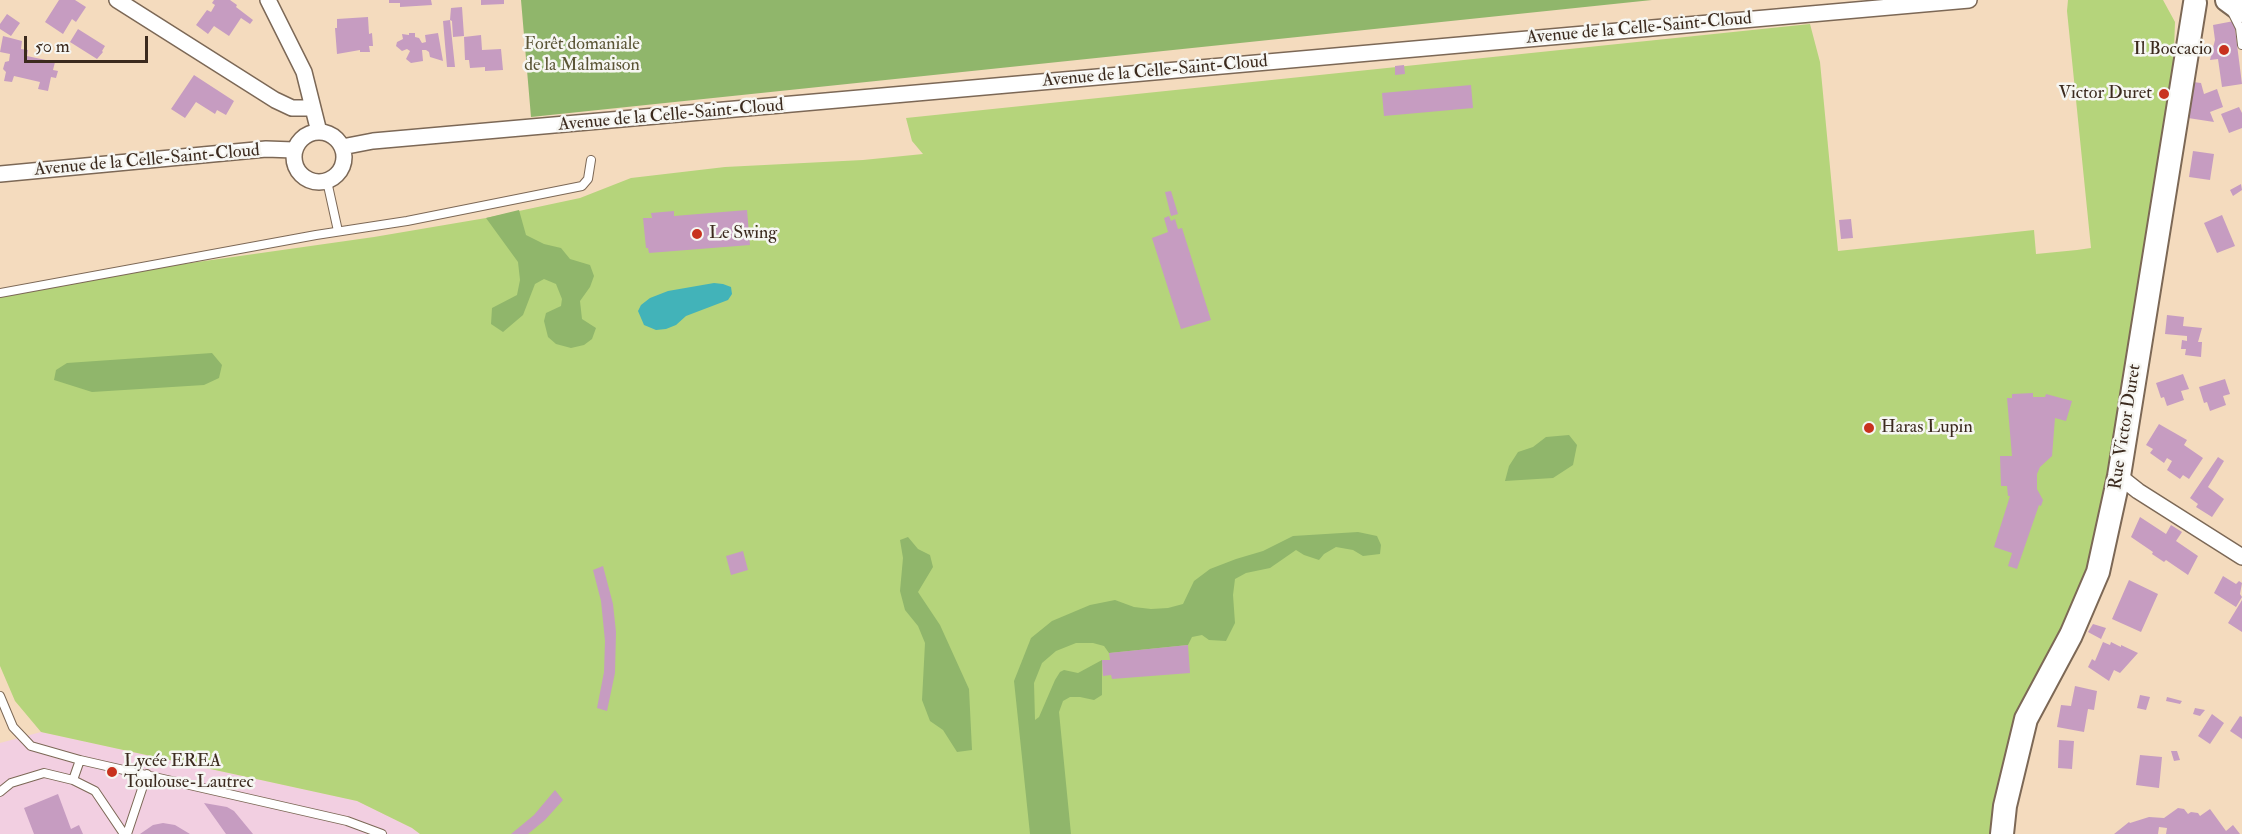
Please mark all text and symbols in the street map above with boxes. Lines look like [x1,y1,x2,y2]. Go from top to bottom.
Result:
street label: Avenue de la Celle-Saint-Cloud [1525,8,1753,50]
scale bar [27,24,152,62]
park label: Forêt domaniale de la Malmaison [524,34,640,76]
text: 50 m [35,35,70,58]
place label: Il Boccacio [2133,39,2212,61]
marker: Il Boccacio [2217,43,2231,57]
street label: Avenue de la Celle-Saint-Cloud [1041,51,1269,93]
place label: Victor Duret [2058,83,2152,105]
marker: Victor Duret [2157,87,2171,101]
street label: Avenue de la Celle-Saint-Cloud [557,95,785,137]
street label: Avenue de la Celle-Saint-Cloud [33,140,261,182]
place label: Le Swing [709,223,777,245]
marker: Le Swing [690,227,704,241]
street label: Rue Victor Duret [2105,363,2147,491]
place label: Haras Lupin [1881,417,1973,439]
marker: Haras Lupin [1862,421,1876,435]
place label: Lycée EREA Toulouse-Lautrec [124,751,254,794]
marker: Lycée EREA Toulouse-Lautrec [105,765,119,779]

